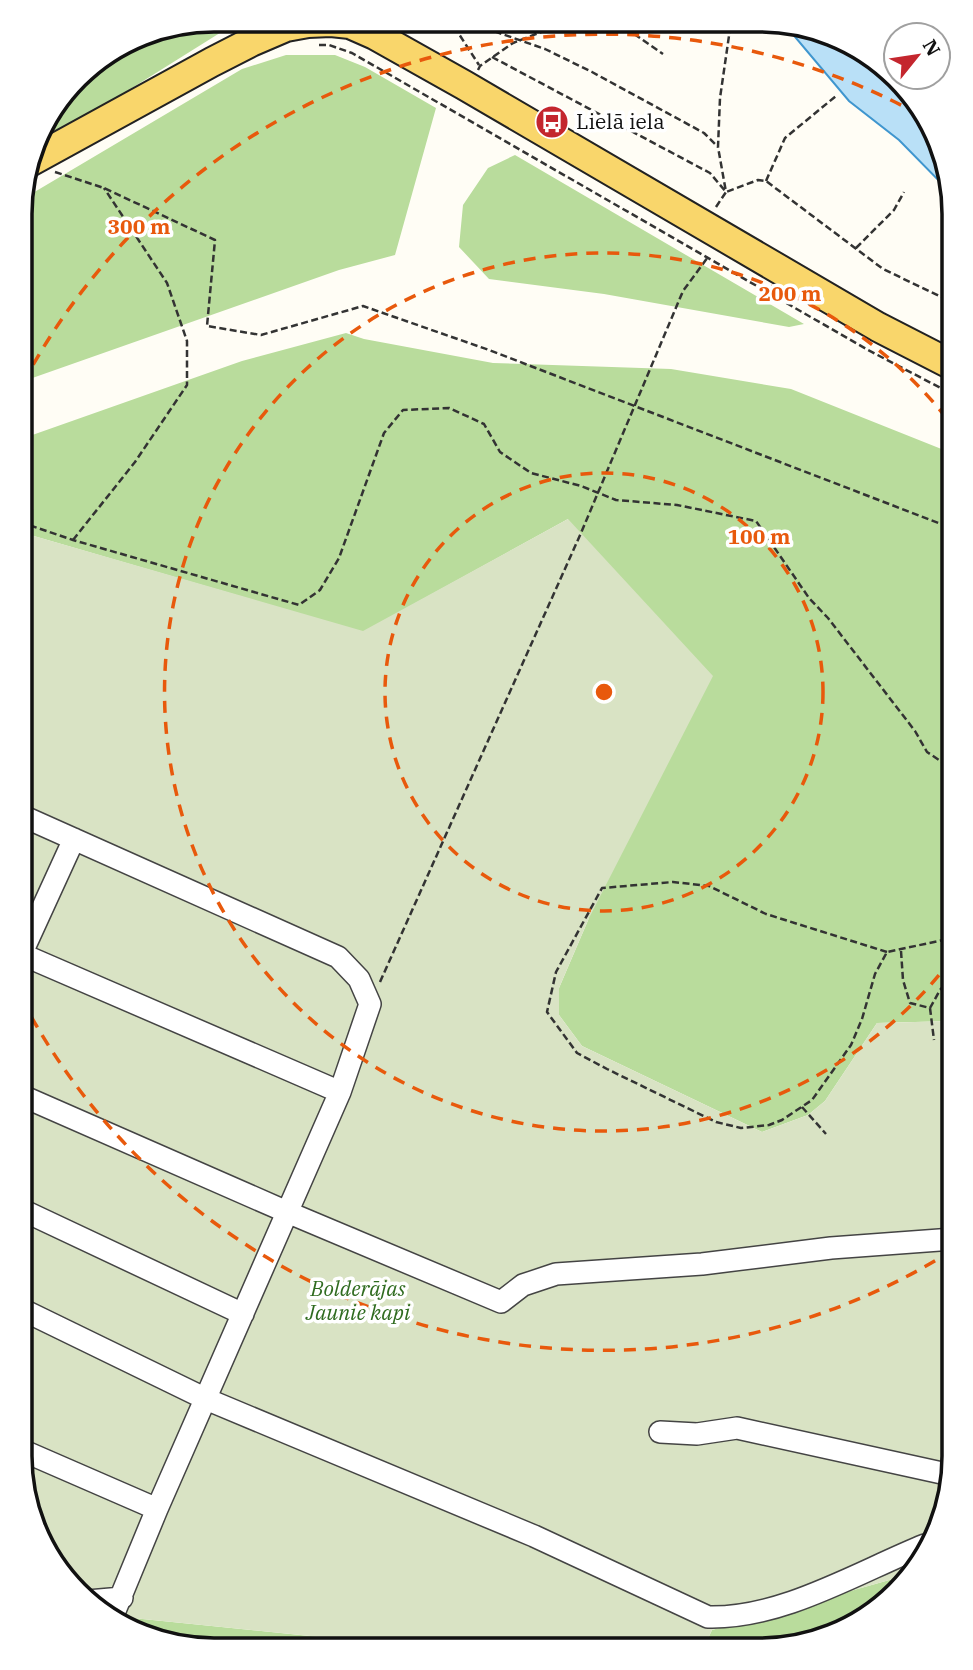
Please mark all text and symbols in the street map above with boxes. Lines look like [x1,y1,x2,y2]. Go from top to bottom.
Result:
north arrow [882,21,952,91]
text: N [918,35,946,60]
bus stop icon: Lielā iela [533,103,571,141]
place label: Lielā iela [576,107,665,135]
text: 300 m [107,212,171,240]
text: 200 m [758,279,822,307]
text: 100 m [727,522,791,550]
centre of rings [592,680,616,704]
park label: Bolderājas Jaunie kapi [305,1274,411,1326]

